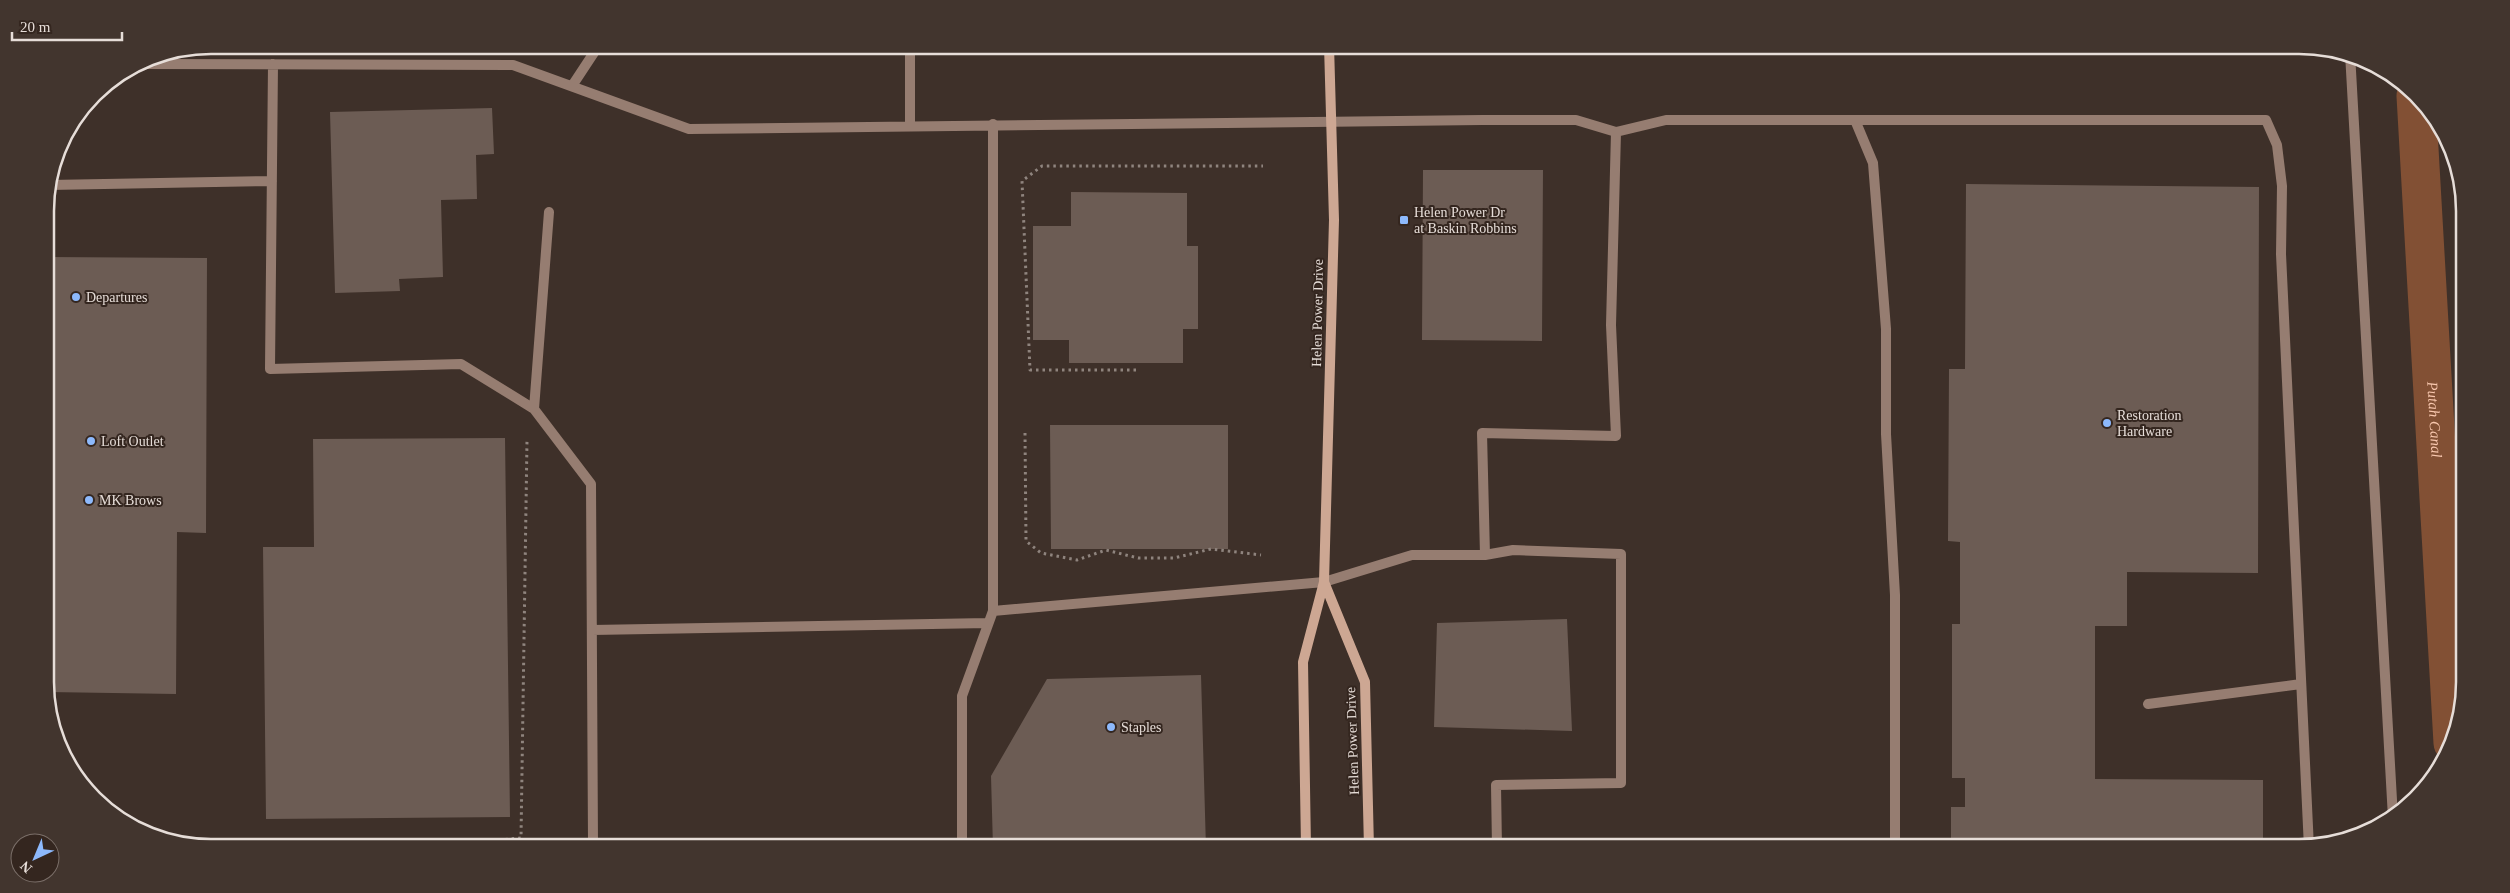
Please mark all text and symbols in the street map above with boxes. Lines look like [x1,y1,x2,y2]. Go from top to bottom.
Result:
scale bar [12,10,122,42]
text: 20 m [20,19,51,35]
place label: Helen Power Dr at Baskin Robbins [1414,205,1517,236]
marker: Helen Power Dr at Baskin Robbins [1398,214,1410,226]
street label: Helen Power Drive [1309,259,1326,367]
place label: Departures [86,290,147,305]
marker: Departures [70,291,82,303]
water label: Putah Canal [2424,380,2445,458]
place label: Restoration Hardware [2117,408,2182,439]
marker: Restoration Hardware [2101,417,2113,429]
place label: Loft Outlet [101,434,164,449]
marker: Loft Outlet [85,435,97,447]
place label: MK Brows [99,493,162,508]
marker: MK Brows [83,494,95,506]
street label: Helen Power Drive [1343,687,1362,795]
place label: Staples [1121,720,1161,735]
marker: Staples [1105,721,1117,733]
north arrow [10,833,60,883]
text: N [17,858,35,876]

